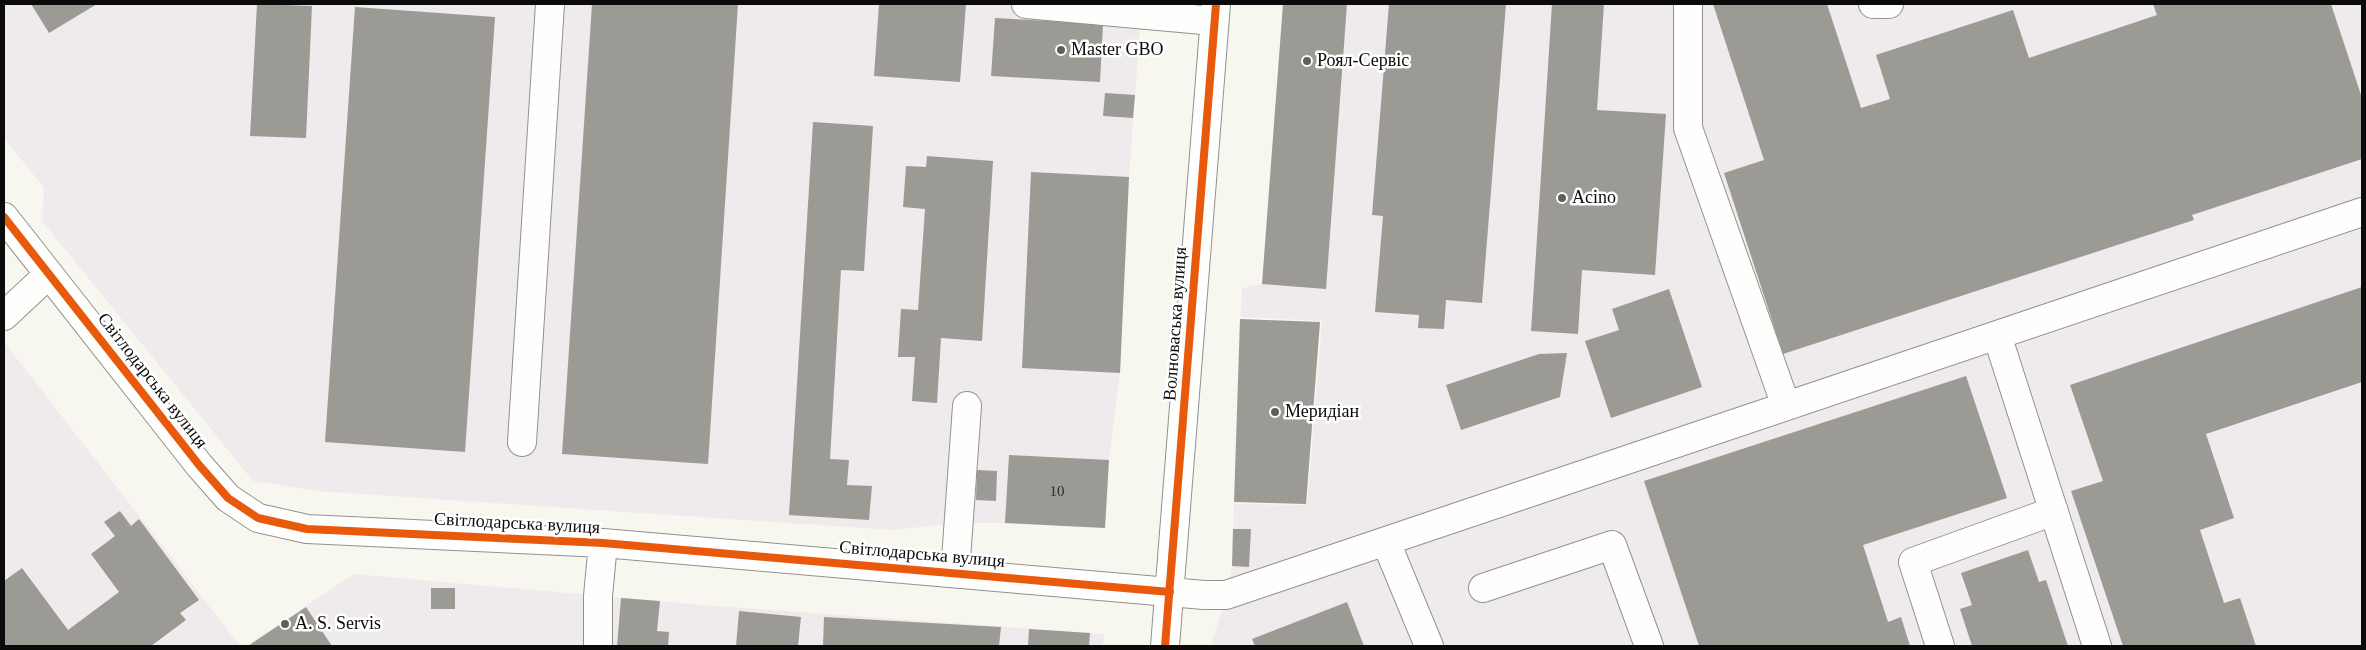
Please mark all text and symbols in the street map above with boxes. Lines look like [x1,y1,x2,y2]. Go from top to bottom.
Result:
place label: Master GBO [1071,39,1163,61]
marker: Master GBO [1055,44,1067,56]
place label: Роял-Сервіс [1317,50,1409,72]
marker: Роял-Сервіс [1301,55,1313,67]
place label: Acino [1572,187,1616,209]
marker: Acino [1556,192,1568,204]
street label: Волноваська вулиця [1160,246,1192,402]
street label: Світлодарська вулиця [92,309,212,453]
place label: Меридіан [1285,401,1359,423]
marker: Меридіан [1269,406,1281,418]
house number: 10 [1050,483,1064,501]
street label: Світлодарська вулиця [433,509,601,539]
street label: Світлодарська вулиця [838,537,1006,573]
place label: A. S. Servis [295,613,381,635]
marker: A. S. Servis [279,618,291,630]

